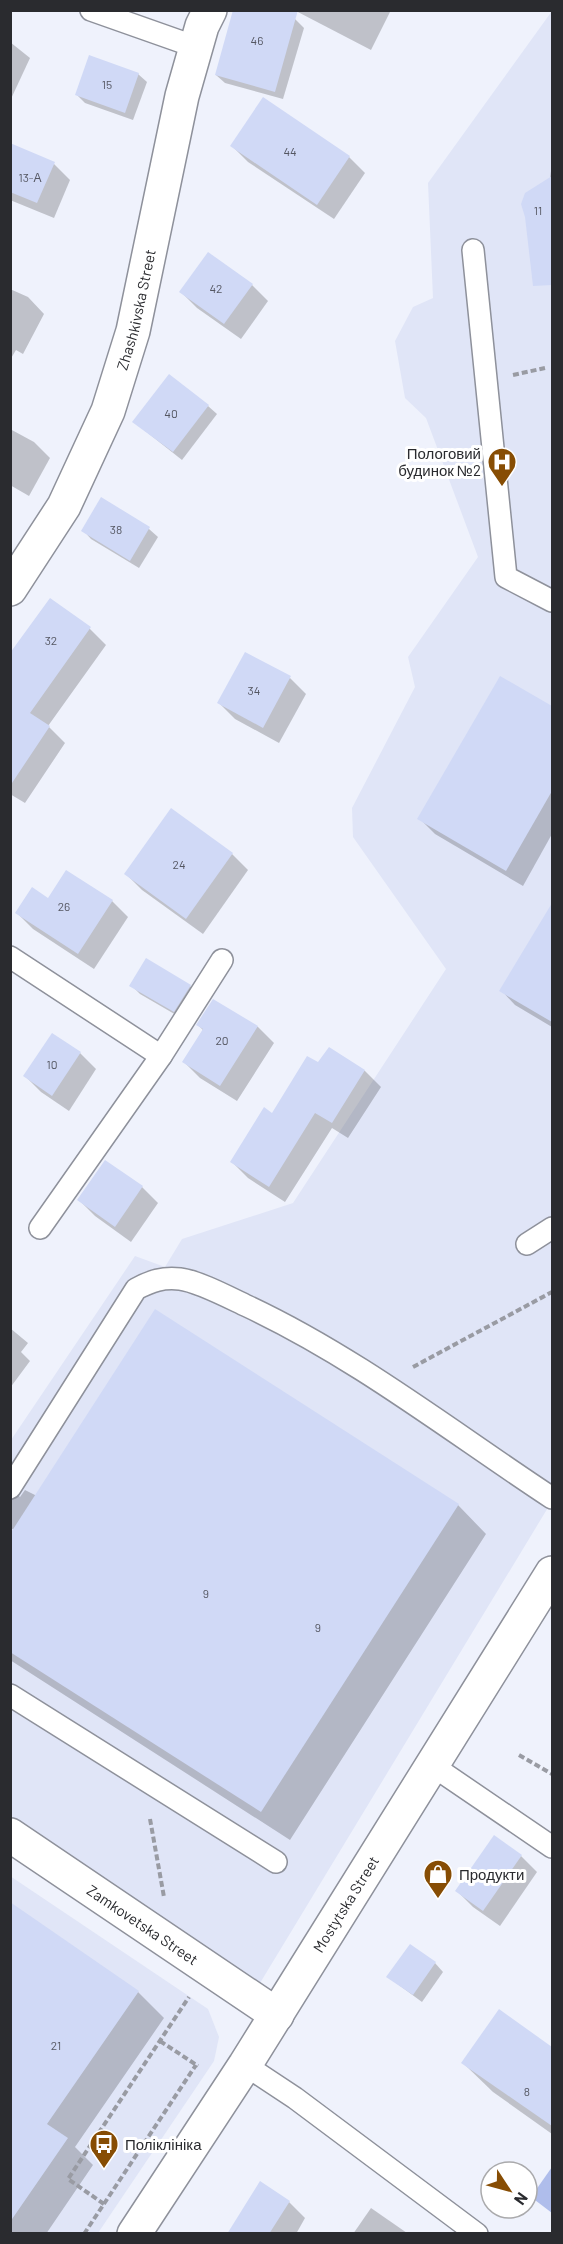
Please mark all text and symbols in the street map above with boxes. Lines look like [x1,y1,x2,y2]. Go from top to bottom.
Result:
house number: 46 [251,33,263,47]
house number: 15 [102,77,112,91]
house number: 44 [283,144,297,158]
house number: 13-А [18,170,42,184]
house number: 11 [534,203,542,217]
street label: Zhashkivska Street [112,248,159,372]
house number: 42 [209,281,223,295]
house number: 40 [164,406,178,420]
place label: Пологовий будинок №2 [398,444,481,479]
hospital icon: Пологовий будинок №2 [486,446,518,488]
house number: 38 [110,522,122,536]
house number: 32 [45,633,57,647]
house number: 34 [248,683,260,697]
house number: 24 [172,857,186,871]
house number: 26 [58,899,70,913]
house number: 20 [215,1033,229,1047]
house number: 10 [47,1057,57,1071]
house number: 9 [203,1586,209,1600]
house number: 9 [315,1620,321,1634]
street label: Mostytska Street [309,1852,382,1956]
shop icon: Продукти [422,1858,454,1900]
place label: Продукти [459,1865,524,1883]
street label: Zamkovetska Street [84,1881,202,1968]
house number: 21 [51,2038,61,2052]
house number: 8 [524,2084,530,2098]
bus stop icon: Поліклініка [88,2128,120,2170]
place label: Поліклініка [125,2135,202,2153]
north arrow [479,2160,539,2220]
text: N [511,2189,532,2209]

